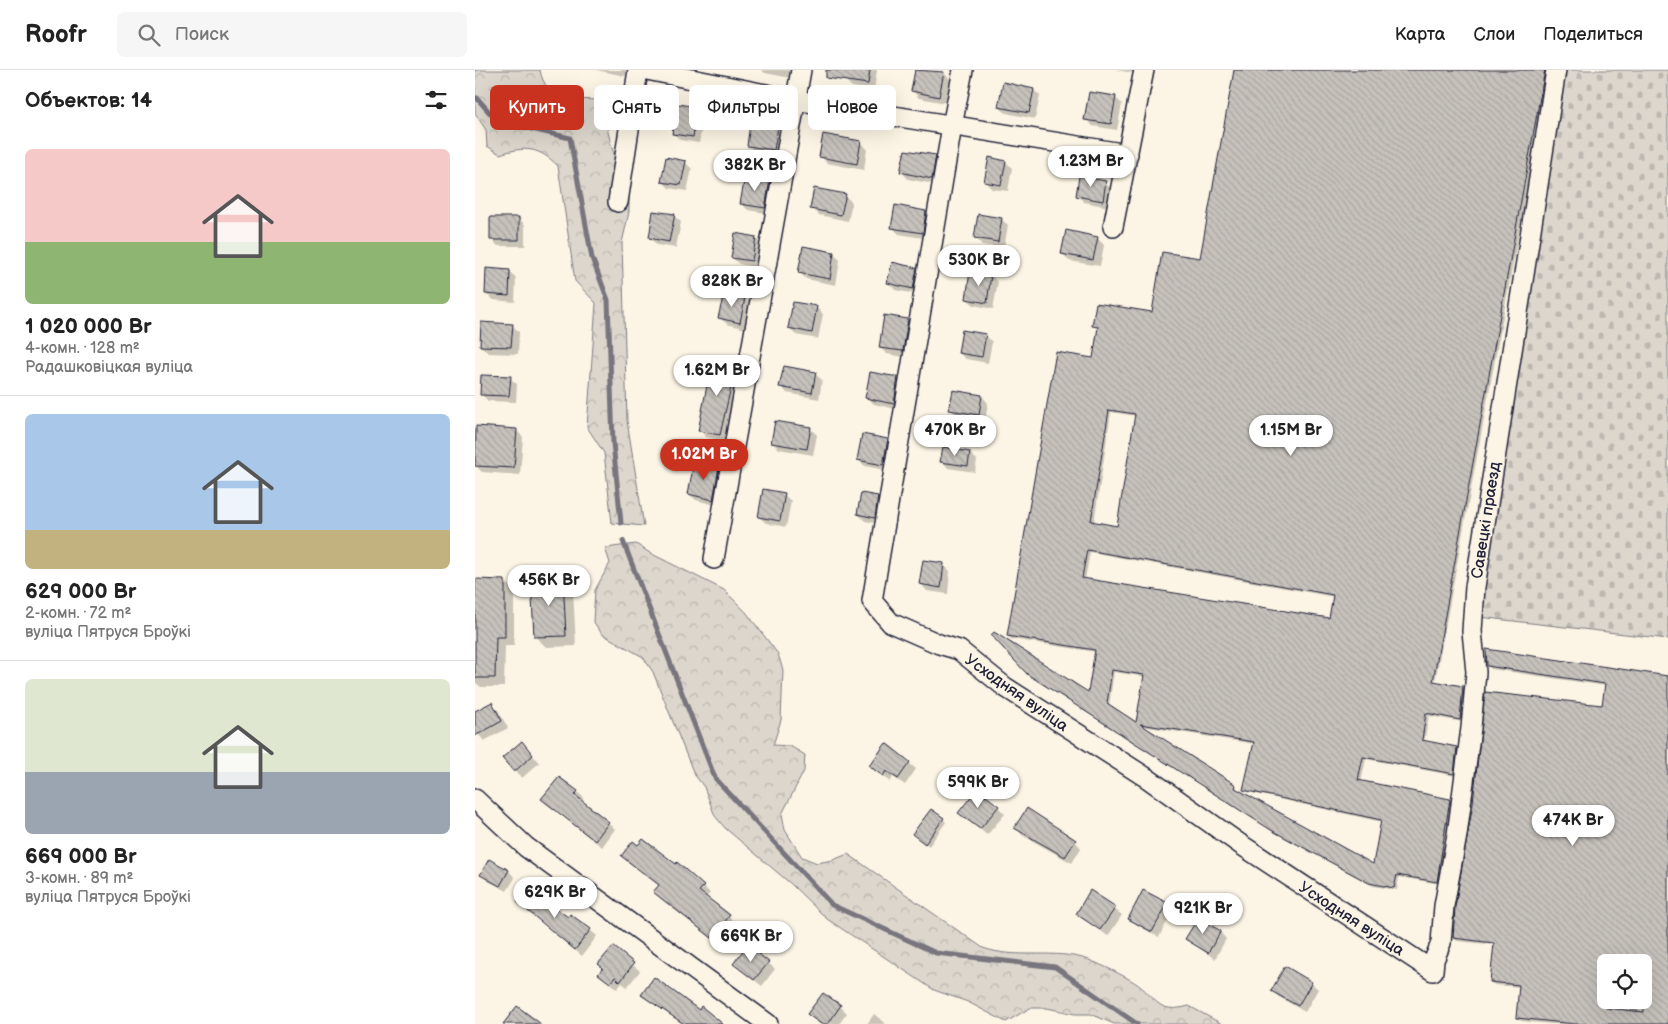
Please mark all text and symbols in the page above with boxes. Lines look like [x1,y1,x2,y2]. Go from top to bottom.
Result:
search box [117,12,467,57]
text: Roofr [25,20,87,49]
icon: search [135,21,163,49]
text: Поиск [175,23,229,46]
text: Карта [1395,24,1445,45]
text: Слои [1473,24,1515,45]
text: Поделиться [1543,24,1643,45]
chip: Купить [490,85,584,130]
chip: Снять [594,85,679,130]
chip: Фильтры [689,85,798,130]
chip: Новое [808,85,896,130]
icon: filters [422,86,450,114]
text: Объектов: 14 [25,88,152,113]
pin: 1.23M Br [1039,146,1143,188]
pin: 382K Br [709,150,801,192]
text: 1.23M Br [1059,152,1123,171]
text: 382K Br [724,156,786,175]
icon: home [193,181,283,271]
pin: 530K Br [933,244,1025,287]
text: 530K Br [948,251,1010,270]
pin: 828K Br [686,266,778,308]
text: 828K Br [701,272,763,291]
text: 1 020 000 Br [25,314,152,339]
text: 4-комн. · 128 m² [25,339,140,358]
pin: 1.62M Br [665,354,769,397]
text: Радашковіцкая вуліца [25,358,193,377]
text: 1.62M Br [684,361,750,380]
pin: 470K Br [909,414,1001,457]
pin: 1.15M Br [1239,414,1343,457]
text: 470K Br [924,421,986,440]
text: 1.15M Br [1260,421,1322,440]
pin: 1.02M Br [652,438,756,481]
text: 1.02M Br [671,445,737,464]
icon: home [193,447,283,537]
street label: Савецкі праезд [1468,460,1505,580]
pin: 456K Br [503,564,595,607]
text: 456K Br [518,571,580,590]
text: 629 000 Br [25,579,136,604]
text: 2-комн. · 72 m² [25,604,131,623]
text: вуліца Пятруся Броўкі [25,623,191,642]
street label: Усходняя вуліца [961,651,1072,736]
icon: home [193,712,283,802]
pin: 599K Br [932,766,1024,809]
text: 599K Br [948,773,1008,792]
pin: 474K Br [1527,804,1619,847]
text: 474K Br [1543,811,1603,830]
text: 669 000 Br [25,844,137,869]
text: 3-комн. · 89 m² [25,869,133,888]
pin: 629K Br [509,876,601,919]
street label: Усходняя вуліца [1295,878,1408,961]
text: 629K Br [524,883,586,902]
text: вуліца Пятруся Броўкі [25,888,191,907]
pin: 921K Br [1157,892,1249,935]
text: 921K Br [1174,899,1232,918]
pin: 669K Br [705,920,797,963]
text: 669K Br [720,927,782,946]
map controls [1597,954,1652,1009]
button: locate [1597,954,1652,1009]

